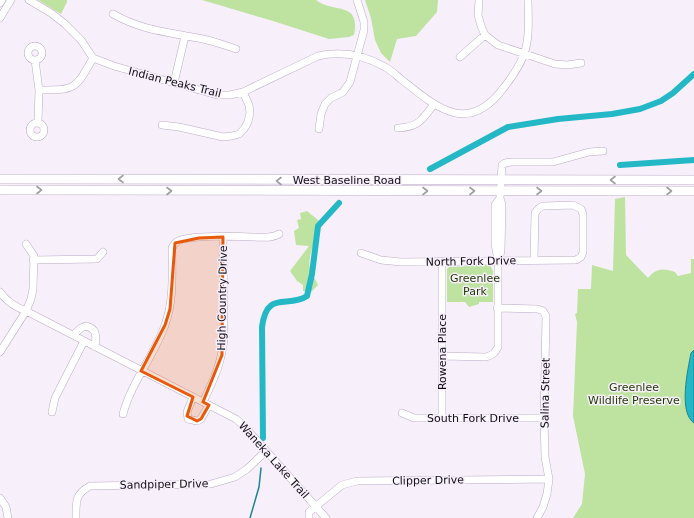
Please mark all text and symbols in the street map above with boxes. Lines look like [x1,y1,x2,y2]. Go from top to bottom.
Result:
street label: Indian Peaks Trail [127,65,223,100]
street label: West Baseline Road [293,174,401,187]
one-way arrow [118,175,124,184]
one-way arrow [610,176,616,184]
one-way arrow [276,177,282,185]
one-way arrow [36,186,42,194]
one-way arrow [166,187,172,195]
one-way arrow [422,187,428,195]
one-way arrow [469,187,475,195]
one-way arrow [536,187,542,195]
one-way arrow [666,187,672,195]
street label: High Country Drive [215,245,230,351]
street label: North Fork Drive [426,254,517,269]
park label: Greenlee Park [450,272,500,298]
street label: Rowena Place [436,314,449,390]
street label: Salina Street [538,357,553,428]
park label: Greenlee Wildlife Preserve [588,381,680,407]
street label: South Fork Drive [427,412,519,425]
street label: Waneka Lake Trail [236,419,311,501]
street label: Clipper Drive [392,473,464,488]
street label: Sandpiper Drive [119,477,209,492]

